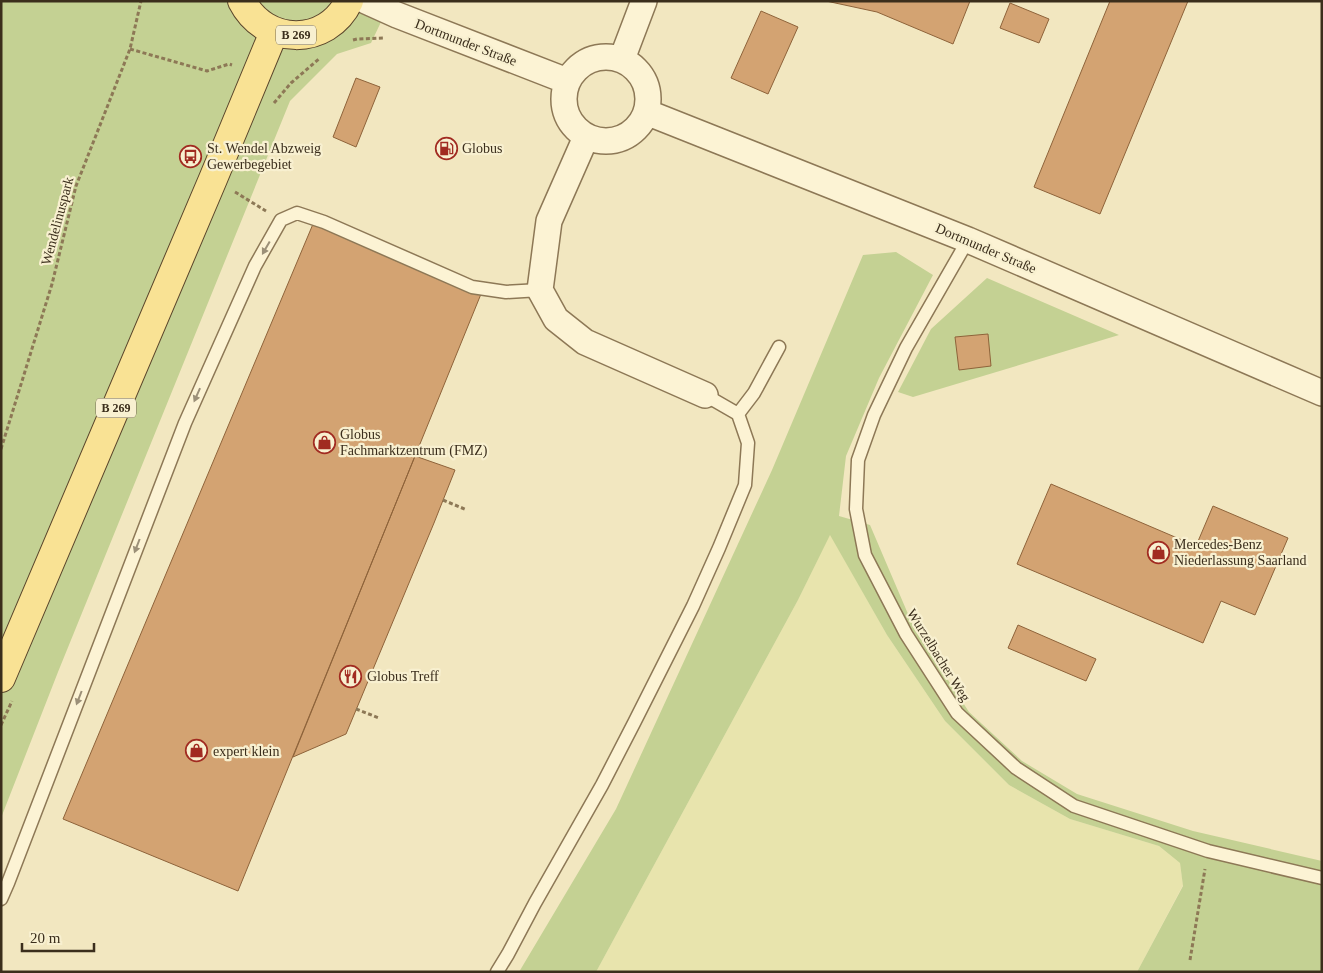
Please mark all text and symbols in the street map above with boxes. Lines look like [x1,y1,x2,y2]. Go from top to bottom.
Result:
street label: Dortmunder Straße [413,16,519,69]
road number: B 269 [276,26,316,44]
fuel station icon: Globus [434,136,458,160]
place label: St. Wendel Abzweig Gewerbegebiet [207,141,321,172]
place label: Globus [462,141,502,156]
bus stop icon: St. Wendel Abzweig Gewerbegebiet [179,144,203,168]
street label: Wendelinuspark [39,175,76,267]
street label: Dortmunder Straße [933,221,1038,276]
one-way arrow [261,241,270,254]
one-way arrow [193,388,201,402]
road number: B 269 [96,398,136,418]
place label: Globus Fachmarktzentrum (FMZ) [340,427,488,459]
shop icon: Globus Fachmarktzentrum (FMZ) [312,430,336,454]
place label: Mercedes-Benz Niederlassung Saarland [1174,537,1307,568]
one-way arrow [133,539,141,553]
shop icon: Mercedes-Benz Niederlassung Saarland [1146,540,1170,564]
street label: Wurzelbacher Weg [904,606,973,704]
restaurant icon: Globus Treff [339,664,363,688]
place label: Globus Treff [367,669,439,684]
one-way arrow [75,691,83,706]
shop icon: expert klein [185,739,209,763]
place label: expert klein [213,744,279,759]
scale bar [22,920,95,952]
text: 20 m [30,930,61,946]

